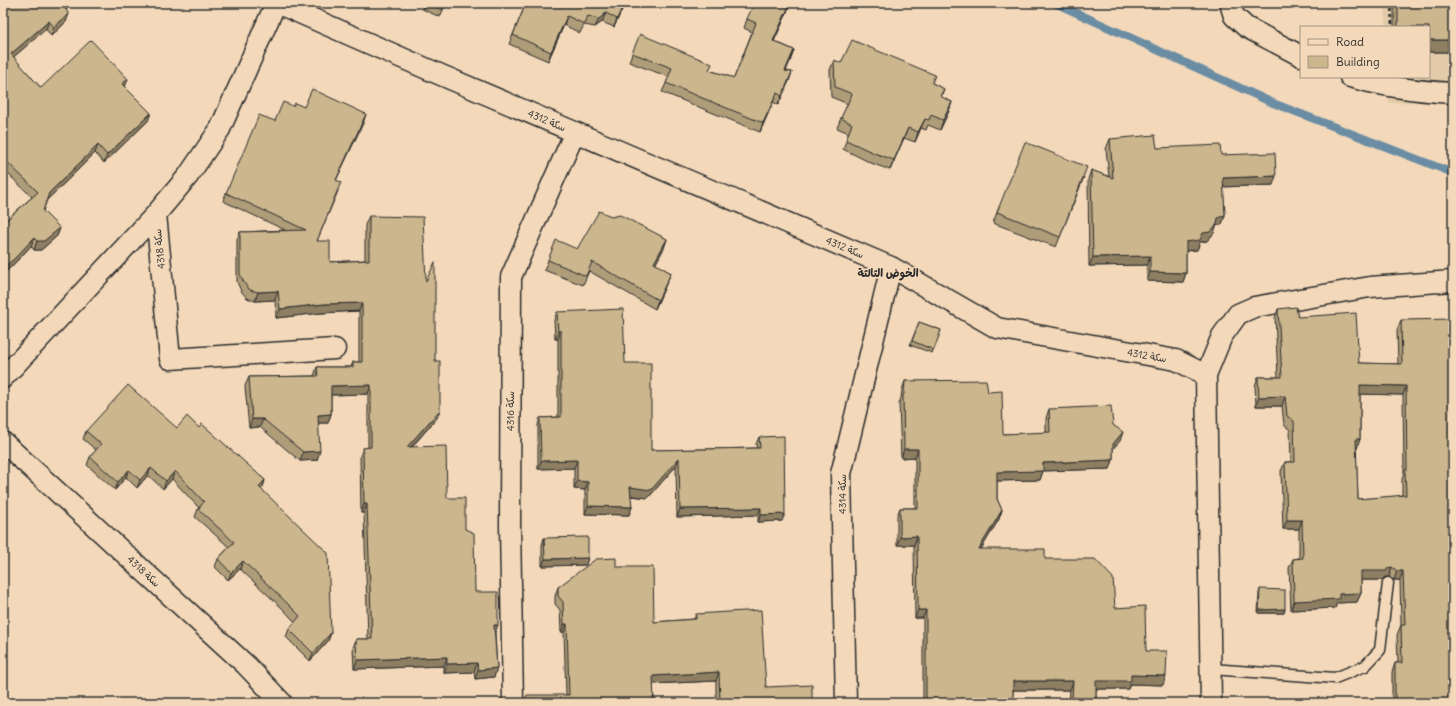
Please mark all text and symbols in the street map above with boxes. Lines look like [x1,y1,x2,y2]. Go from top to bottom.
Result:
legend [1300,26,1430,78]
text: Road [1336,34,1364,49]
text: Building [1336,54,1380,69]
street label: سكة 4312 [526,107,568,134]
street label: سكة 4318 [151,228,168,270]
street label: سكة 4312 [824,234,866,261]
district label: الخوض الثالثة [858,266,919,281]
street label: سكة 4312 [1126,346,1168,365]
street label: سكة 4316 [504,391,517,431]
street label: سكة 4314 [836,474,849,514]
street label: سكة 4318 [125,553,163,590]

